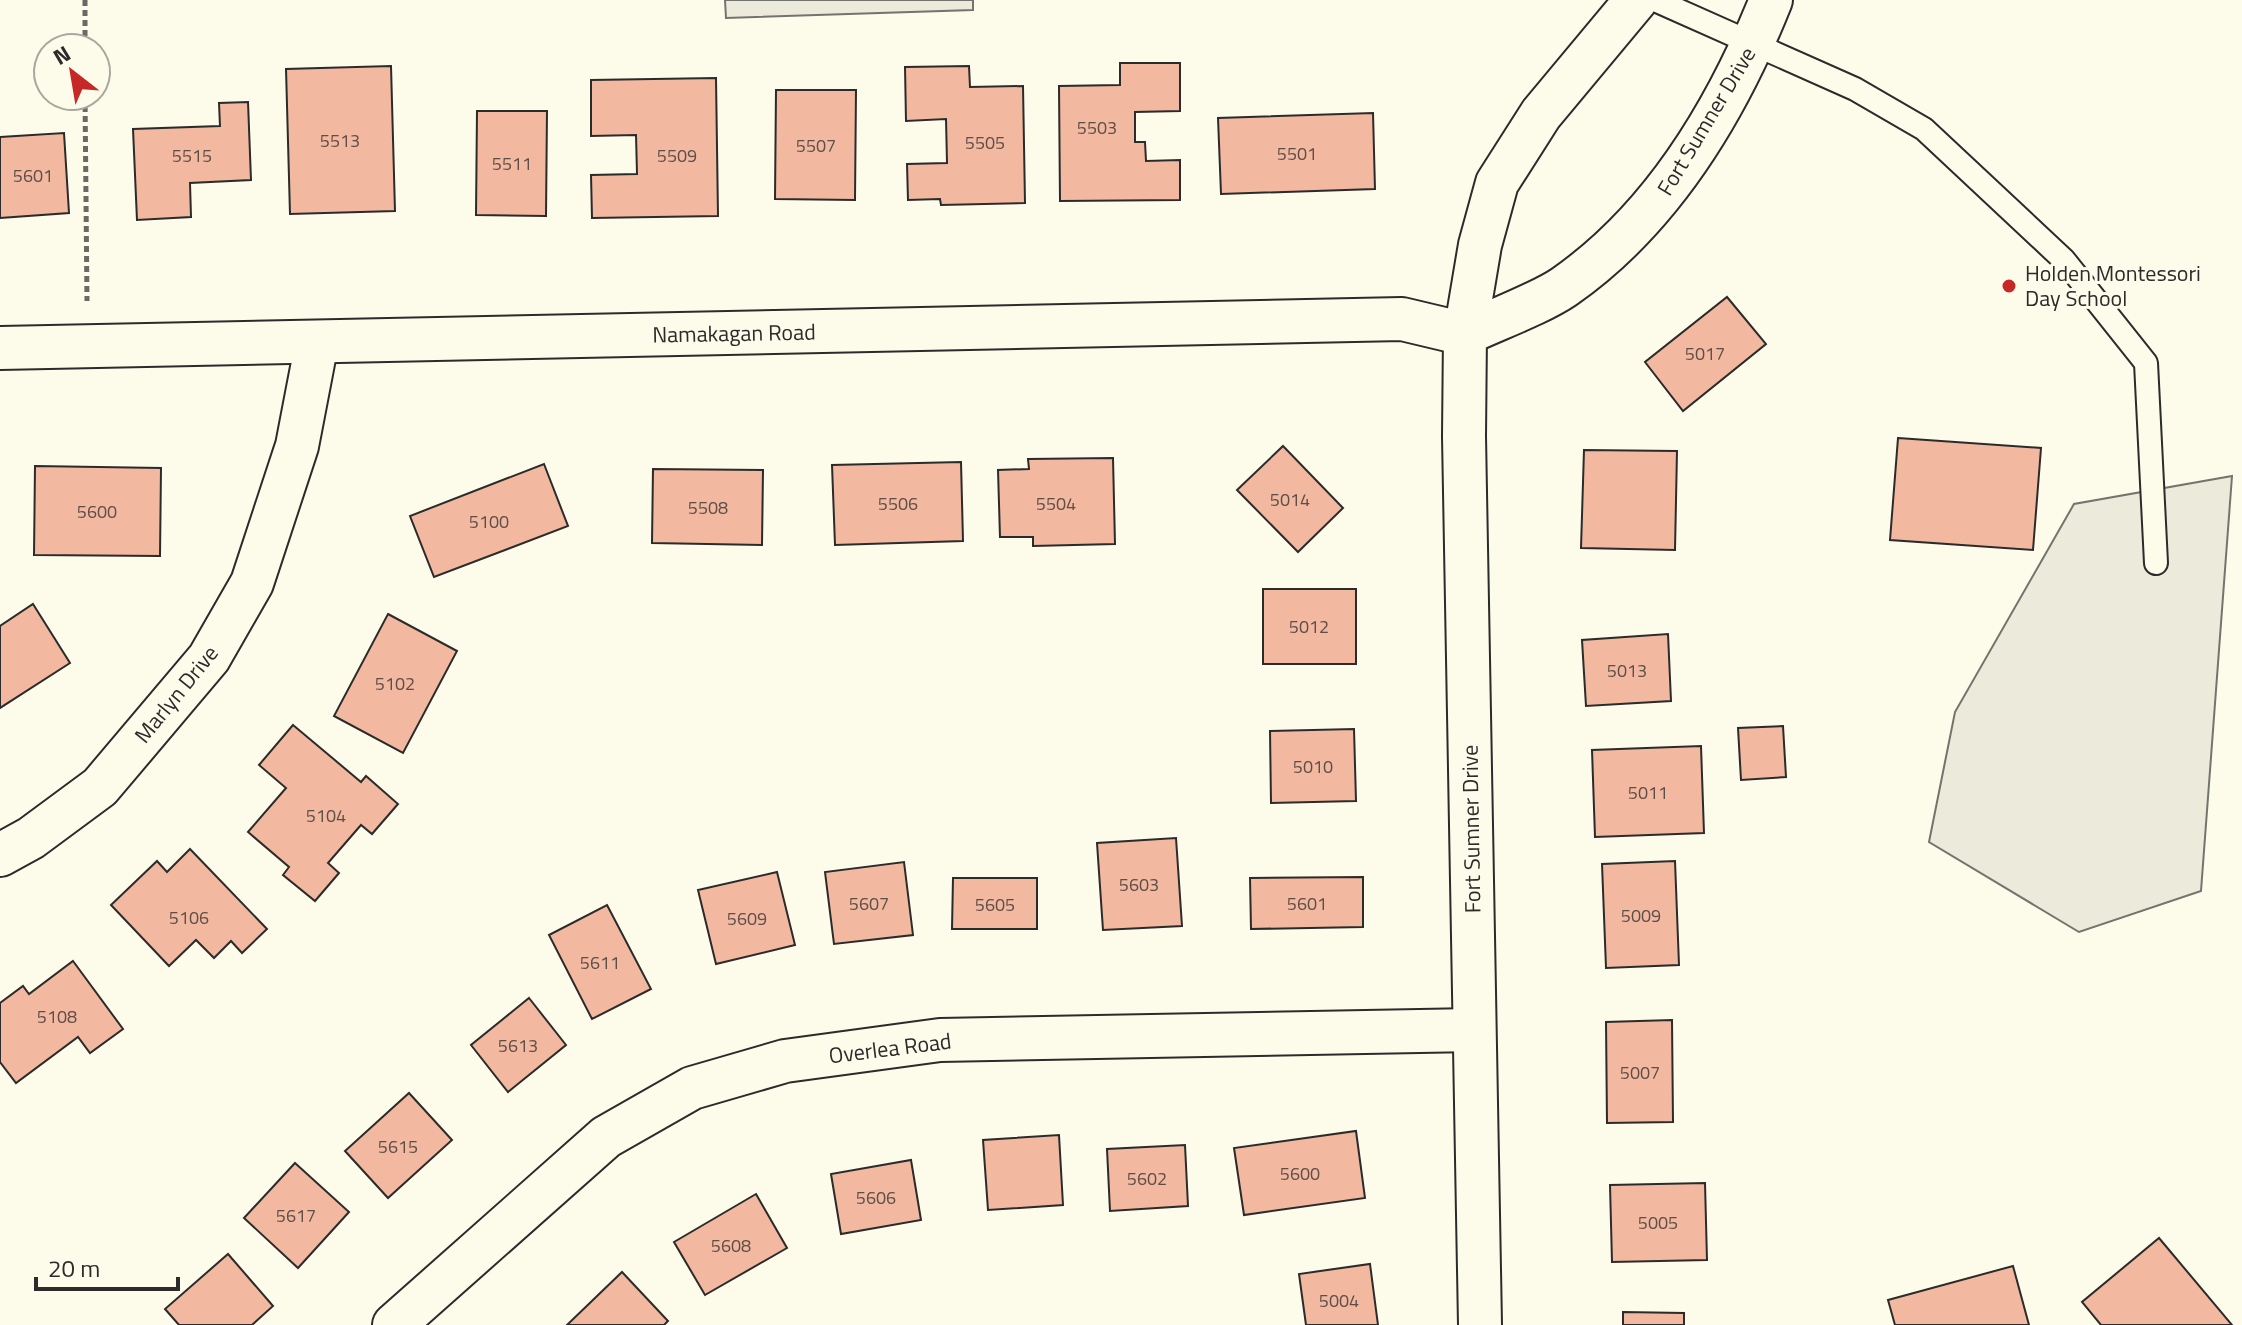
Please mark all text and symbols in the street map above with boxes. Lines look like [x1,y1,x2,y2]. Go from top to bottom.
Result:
north arrow [32,32,112,112]
text: N [46,36,77,73]
street label: Fort Sumner Drive [1648,40,1764,202]
house number: 5503 [1077,114,1117,141]
house number: 5513 [320,127,360,154]
house number: 5505 [965,129,1005,156]
house number: 5507 [796,132,836,159]
house number: 5501 [1277,140,1317,167]
house number: 5515 [172,142,212,169]
house number: 5509 [657,142,697,169]
house number: 5511 [492,150,532,177]
house number: 5601 [13,162,53,189]
place label: Holden Montessori Day School [2025,256,2201,315]
marker: Holden Montessori Day School [2000,277,2018,295]
street label: Namakagan Road [652,315,816,351]
house number: 5017 [1685,340,1725,367]
house number: 5014 [1270,486,1310,513]
house number: 5506 [878,490,918,517]
house number: 5504 [1036,490,1076,517]
house number: 5508 [688,494,728,521]
house number: 5600 [77,498,117,525]
house number: 5100 [469,508,509,535]
house number: 5012 [1289,613,1329,640]
street label: Marlyn Drive [126,638,226,750]
house number: 5013 [1607,657,1647,684]
house number: 5102 [375,670,415,697]
street label: Fort Sumner Drive [1453,744,1489,914]
house number: 5010 [1293,753,1333,780]
house number: 5011 [1628,779,1668,806]
house number: 5104 [306,802,346,829]
house number: 5603 [1119,871,1159,898]
house number: 5607 [849,890,889,917]
house number: 5601 [1287,890,1327,917]
house number: 5605 [975,891,1015,918]
house number: 5009 [1621,902,1661,929]
house number: 5106 [169,904,209,931]
house number: 5609 [727,905,767,932]
house number: 5611 [580,949,620,976]
house number: 5108 [37,1003,77,1030]
street label: Overlea Road [827,1024,953,1072]
house number: 5613 [498,1032,538,1059]
house number: 5007 [1620,1059,1660,1086]
house number: 5615 [378,1133,418,1160]
house number: 5600 [1280,1160,1320,1187]
house number: 5602 [1127,1165,1167,1192]
house number: 5606 [856,1184,896,1211]
house number: 5617 [276,1202,316,1229]
house number: 5005 [1638,1209,1678,1236]
house number: 5608 [711,1232,751,1259]
scale bar [36,1241,178,1291]
text: 20 m [48,1250,100,1286]
house number: 5004 [1319,1287,1359,1314]

